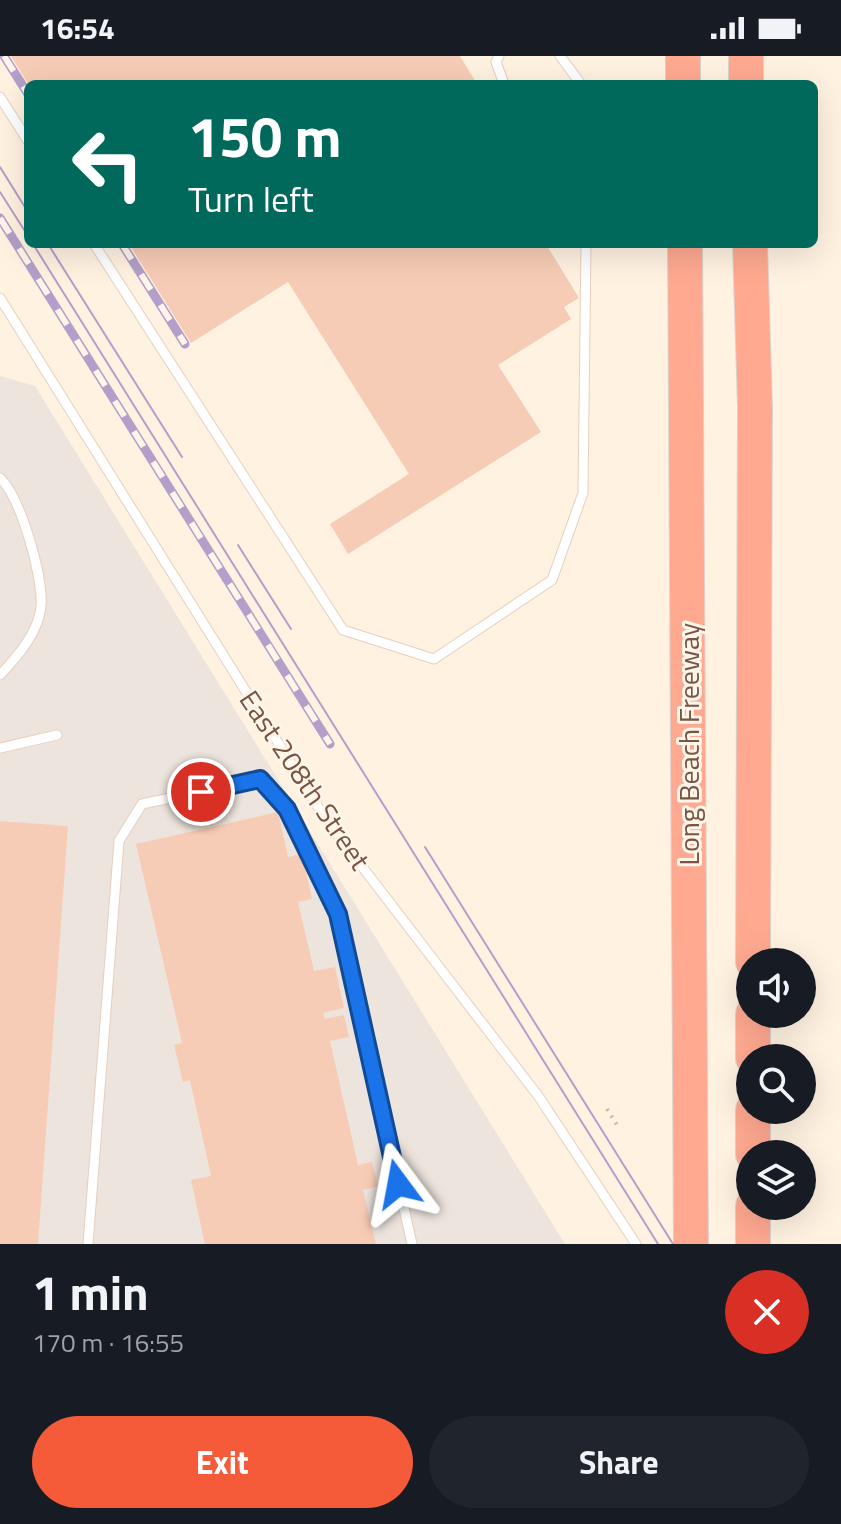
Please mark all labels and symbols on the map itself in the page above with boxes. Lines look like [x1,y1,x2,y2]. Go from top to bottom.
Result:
street label: Long Beach Freeway [667,623,710,865]
street label: East 208th Street [229,681,382,878]
pin [167,758,235,826]
position arrow [356,1142,440,1226]

